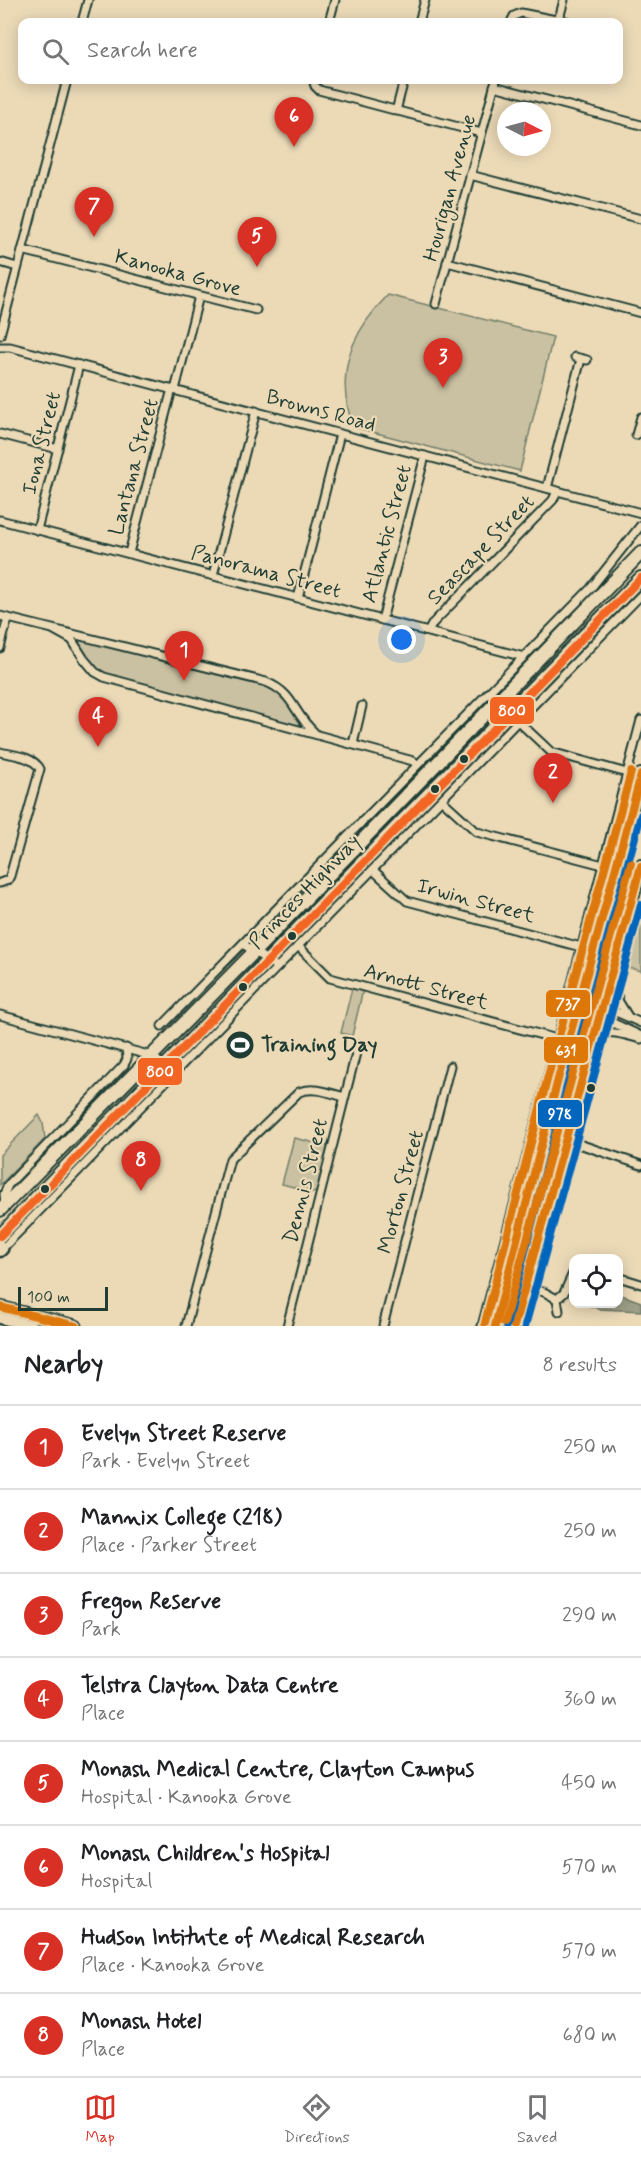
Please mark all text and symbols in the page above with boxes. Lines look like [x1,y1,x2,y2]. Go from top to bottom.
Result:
search box [18,18,623,84]
icon: search [39,35,72,68]
text: Search here [87,37,198,65]
pin: 6 [274,98,314,147]
north arrow [497,102,551,156]
street label: Hourigan Avenue [417,111,484,265]
pin: 7 [74,188,113,237]
pin: 5 [238,218,276,267]
street label: Kanooka Grove [112,243,244,303]
pin: 3 [424,338,462,388]
street label: Browns Road [263,383,379,439]
street label: Iona Street [16,389,68,497]
street label: Lantana Street [102,395,166,538]
street label: Atlantic Street [355,462,419,606]
street label: Seascape Street [421,489,541,611]
street label: Panorama Street [188,539,344,605]
your location [387,625,416,654]
pin: 1 [164,632,204,681]
line badge: 800 [489,696,535,725]
pin: 4 [78,698,118,747]
text: 800 [498,701,526,722]
unlabelled marker [458,753,470,765]
pin: 2 [534,754,572,803]
unlabelled marker [429,783,441,795]
street label: Princes Highway [243,828,367,956]
street label: Irwin Street [414,872,539,930]
unlabelled marker [286,930,298,942]
street label: Arnott Street [361,957,492,1017]
unlabelled marker [237,981,249,993]
line badge: 737 [545,989,591,1018]
text: 737 [555,994,581,1015]
sports icon: Training Day [224,1029,256,1061]
place label: Training Day [261,1031,377,1061]
line badge: 631 [543,1036,589,1064]
text: 631 [555,1041,577,1062]
line badge: 800 [137,1057,183,1086]
text: 800 [146,1062,174,1083]
unlabelled marker [585,1082,597,1094]
line badge: 978 [537,1099,583,1128]
text: 978 [548,1104,572,1125]
street label: Dennis Street [277,1116,335,1246]
street label: Morton Street [371,1127,431,1257]
pin: 8 [122,1142,160,1191]
unlabelled marker [39,1183,51,1195]
map controls [569,1254,623,1308]
button: locate [569,1254,623,1308]
scale bar [18,1284,108,1312]
text: 100 m [27,1287,70,1308]
text: Nearby [24,1348,103,1382]
text: 8 results [543,1352,617,1379]
text: Evelyn Street Reserve [81,1420,286,1448]
text: 1 [39,1434,48,1461]
text: 250 m [563,1434,617,1461]
text: Park · Evelyn Street [81,1448,250,1475]
text: Mannix College (218) [81,1504,282,1532]
text: 2 [39,1518,48,1545]
text: 250 m [563,1518,617,1545]
text: Place · Parker Street [81,1532,257,1559]
text: Fregon Reserve [81,1588,221,1616]
text: 3 [39,1602,48,1629]
text: 290 m [562,1602,617,1629]
text: Park [81,1616,121,1643]
text: Telstra Clayton Data Centre [81,1672,339,1700]
text: 4 [38,1686,49,1713]
text: 360 m [564,1686,617,1713]
text: Place [81,1700,125,1727]
text: Monash Medical Centre, Clayton Campus [81,1756,474,1784]
text: 5 [38,1770,50,1797]
text: 450 m [561,1770,617,1797]
text: Hospital · Kanooka Grove [81,1784,292,1811]
text: Monash Children's Hospital [81,1840,329,1868]
text: 6 [38,1854,49,1881]
text: 570 m [562,1854,617,1881]
text: Hospital [81,1868,152,1895]
text: Hudson Intitute of Medical Research [81,1924,425,1952]
text: 7 [37,1938,50,1965]
text: 570 m [562,1938,617,1965]
text: Place · Kanooka Grove [81,1952,264,1979]
text: Monash Hotel [81,2008,201,2036]
text: 8 [38,2022,49,2049]
text: 680 m [562,2022,617,2049]
text: Place [81,2036,125,2063]
tab: Map [84,2091,117,2148]
tab: Directions [284,2091,350,2148]
tab: Saved [517,2091,557,2148]

